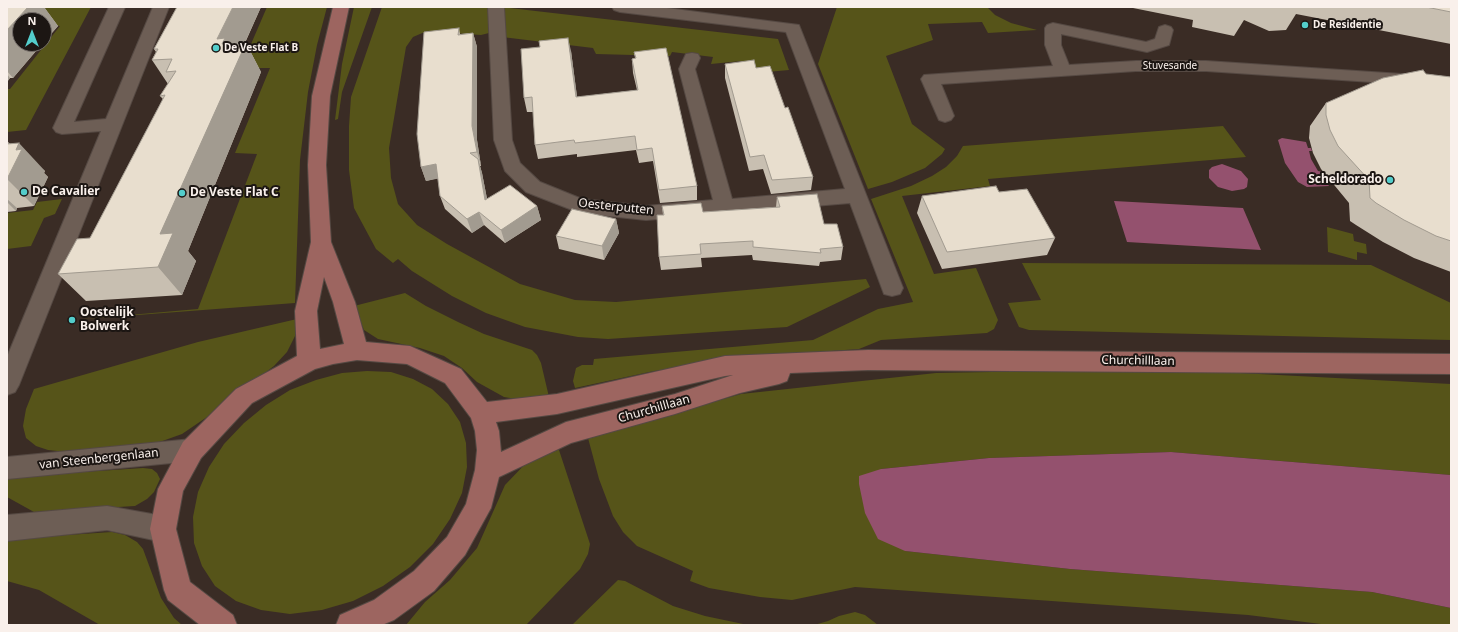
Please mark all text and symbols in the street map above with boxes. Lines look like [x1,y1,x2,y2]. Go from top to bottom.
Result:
north arrow [12,12,52,52]
text: N [28,13,36,28]
place label: De Residentie [1313,19,1382,31]
marker: De Residentie [1300,20,1310,30]
place label: De Veste Flat B [224,42,298,54]
marker: De Veste Flat B [211,43,221,53]
street label: Stuvesande [1143,60,1197,72]
place label: Scheldorado [1308,173,1382,187]
marker: Scheldorado [1385,175,1395,185]
place label: De Cavalier [32,185,100,199]
place label: De Veste Flat C [190,186,279,200]
marker: De Cavalier [19,187,29,197]
marker: De Veste Flat C [177,188,187,198]
street label: Oesterputten [578,196,654,218]
place label: Oostelijk Bolwerk [80,306,134,334]
marker: Oostelijk Bolwerk [67,315,77,325]
street label: Churchilllaan [1101,353,1175,369]
street label: Churchilllaan [617,392,691,426]
street label: van Steenbergenlaan [39,446,159,472]

